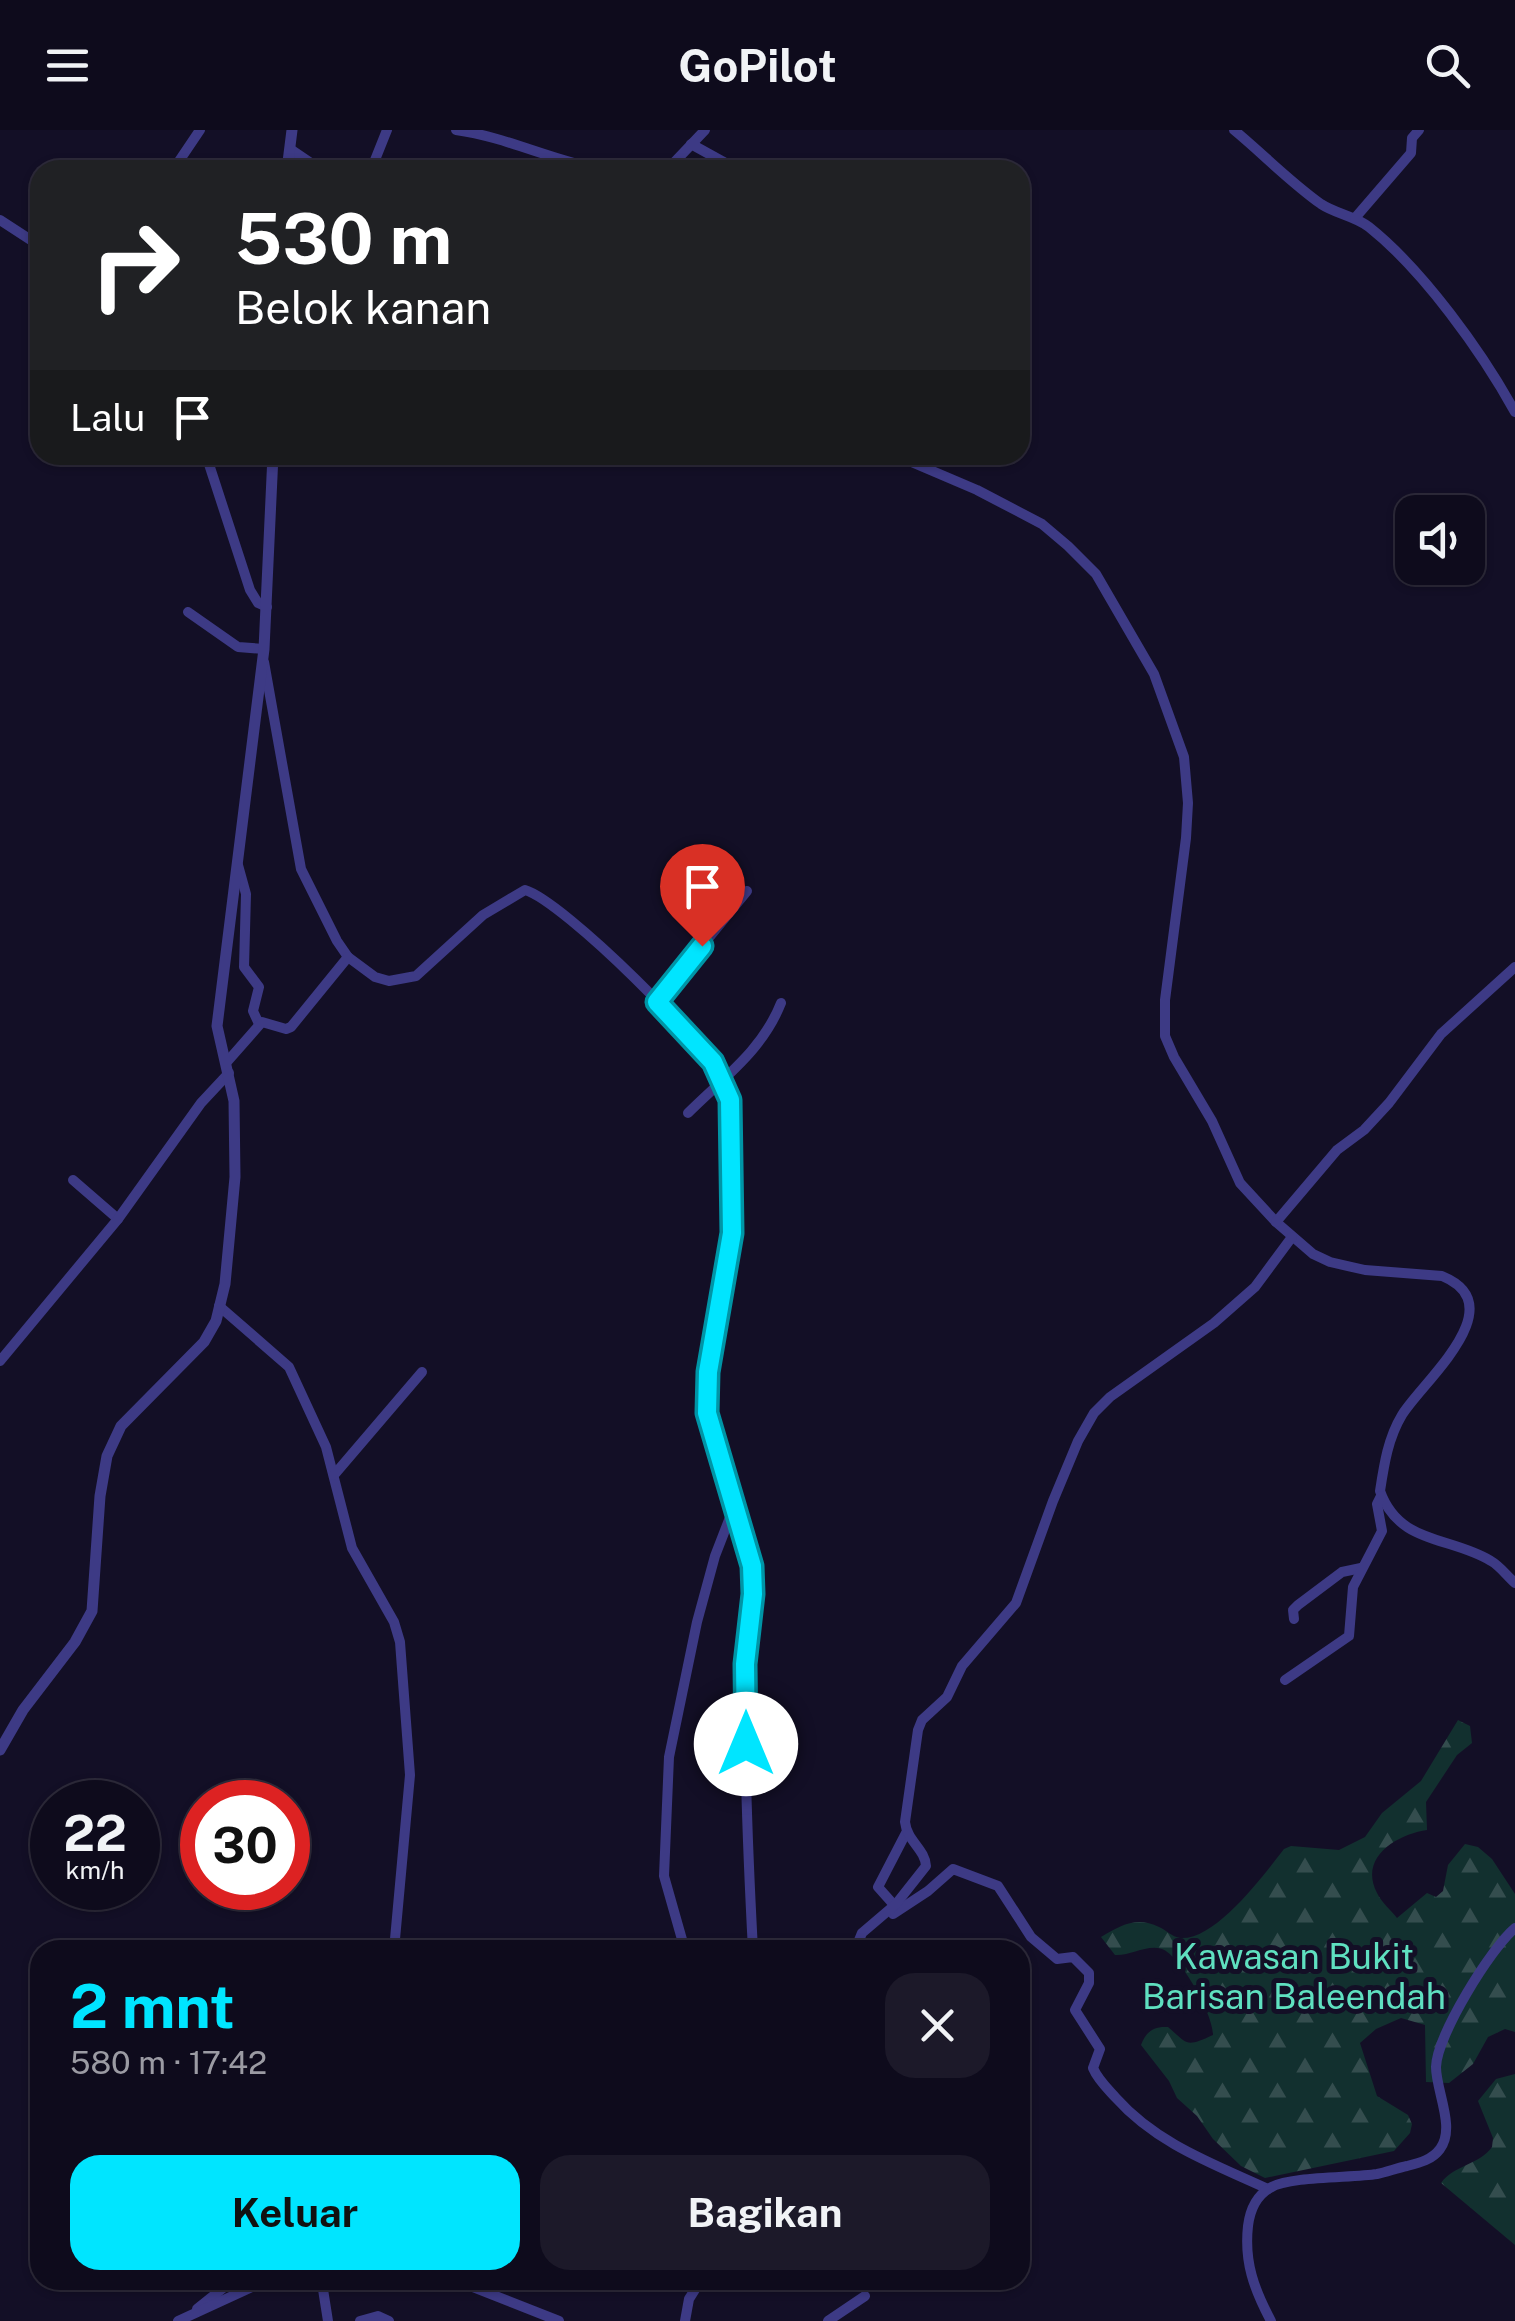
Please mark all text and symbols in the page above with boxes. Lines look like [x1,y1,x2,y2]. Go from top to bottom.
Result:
icon: menu [40,38,95,93]
icon: search [1420,38,1475,93]
text: GoPilot [678,39,837,92]
text: 530 m [235,197,452,280]
icon: right [70,200,200,330]
text: Belok kanan [235,281,491,334]
icon: arrive [165,390,220,445]
text: Lalu [70,395,145,440]
map controls [1395,495,1485,585]
button: sound [1395,495,1485,585]
pin [660,844,745,947]
icon: arrive [675,859,730,914]
position arrow [694,1692,798,1796]
speed limit sign: 30 [180,1780,310,1910]
text: 22 [63,1803,127,1862]
text: km/h [66,1855,124,1885]
park label: Kawasan Bukit Barisan Baleendah [1142,1936,1446,2017]
text: 2 mnt [70,1971,235,2042]
button: close [885,1973,990,2078]
text: 580 m · 17:42 [70,2044,267,2081]
button: Keluar [70,2155,520,2270]
button: Bagikan [540,2155,990,2270]

